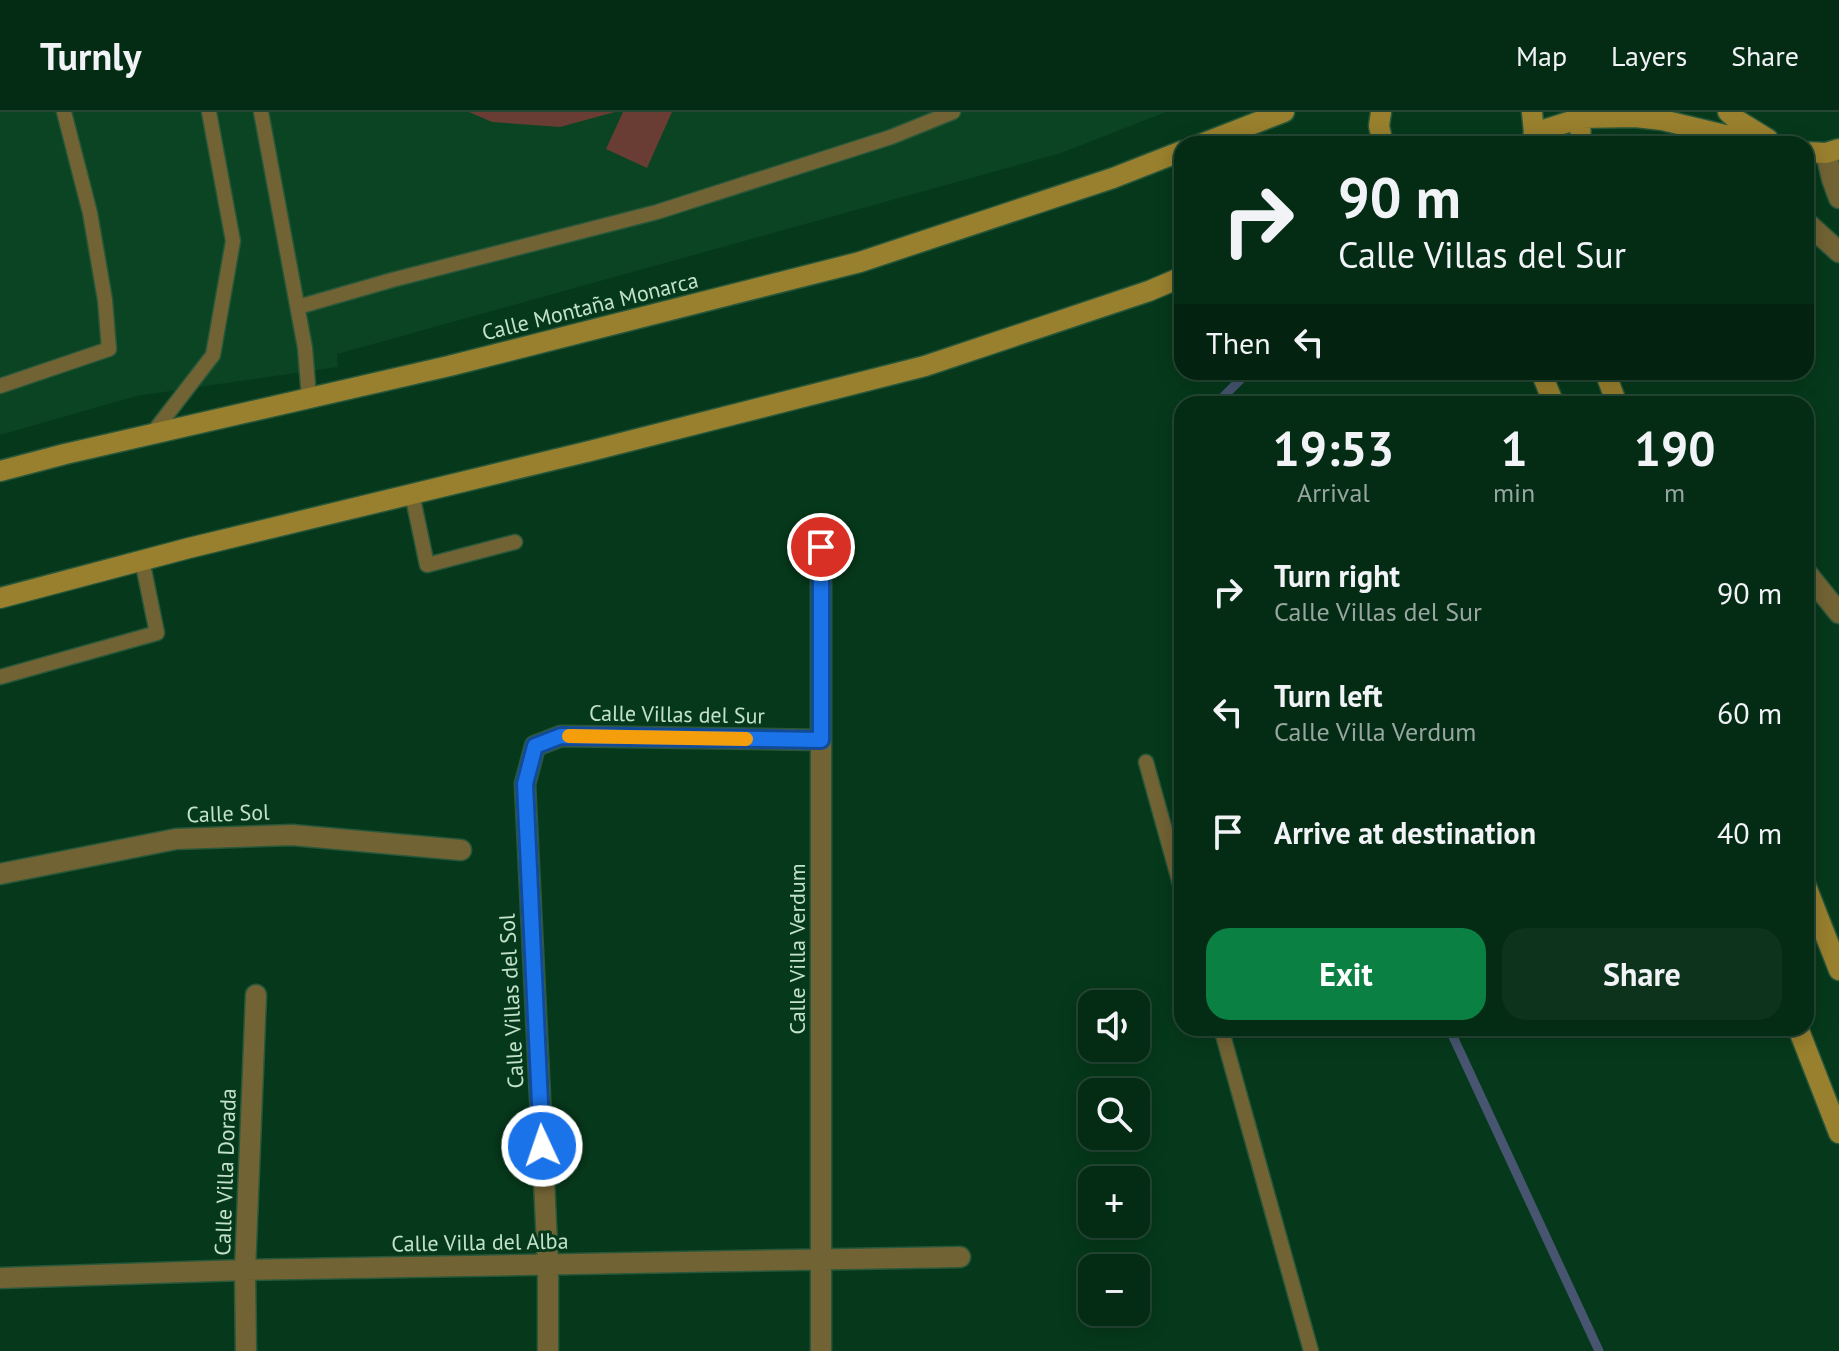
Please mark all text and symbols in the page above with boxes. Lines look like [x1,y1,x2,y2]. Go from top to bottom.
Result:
text: Turnly [40,31,141,80]
text: Map [1516,37,1567,74]
text: Layers [1611,37,1687,74]
text: Share [1731,37,1799,74]
text: 90 m [1338,161,1461,233]
icon: right [1206,168,1310,272]
text: Calle Villas del Sur [1338,231,1626,278]
street label: Calle Montaña Monarca [479,266,701,346]
icon: left [1287,320,1331,364]
text: Then [1206,323,1271,362]
text: 19:53 [1273,417,1394,479]
text: 1 [1500,417,1528,479]
text: 190 [1634,417,1715,479]
text: Arrival [1297,476,1370,509]
text: min [1493,476,1535,509]
text: m [1664,476,1685,509]
pin [787,513,855,581]
icon: arrive [799,525,843,569]
text: Turn right [1274,556,1400,595]
icon: right [1206,570,1250,614]
text: 90 m [1717,573,1782,612]
text: Calle Villas del Sur [1274,595,1482,628]
text: Turn left [1274,676,1382,715]
icon: left [1206,690,1250,734]
text: 60 m [1717,693,1782,732]
street label: Calle Villas del Sur [589,698,766,730]
text: Calle Villa Verdum [1274,715,1476,748]
street label: Calle Sol [186,798,270,828]
icon: arrive [1206,810,1250,854]
text: Arrive at destination [1274,813,1536,852]
text: 40 m [1717,813,1782,852]
street label: Calle Villa Verdum [783,863,811,1035]
street label: Calle Villas del Sol [492,912,530,1089]
button: Exit [1206,928,1486,1020]
button: Share [1502,928,1782,1020]
map controls [1078,990,1150,1326]
button: sound [1078,990,1150,1062]
button: search [1078,1078,1150,1150]
street label: Calle Villa Dorada [208,1088,242,1256]
position arrow [500,1104,584,1188]
button: + [1078,1166,1150,1238]
street label: Calle Villa del Alba [391,1226,569,1258]
button: − [1078,1254,1150,1326]

